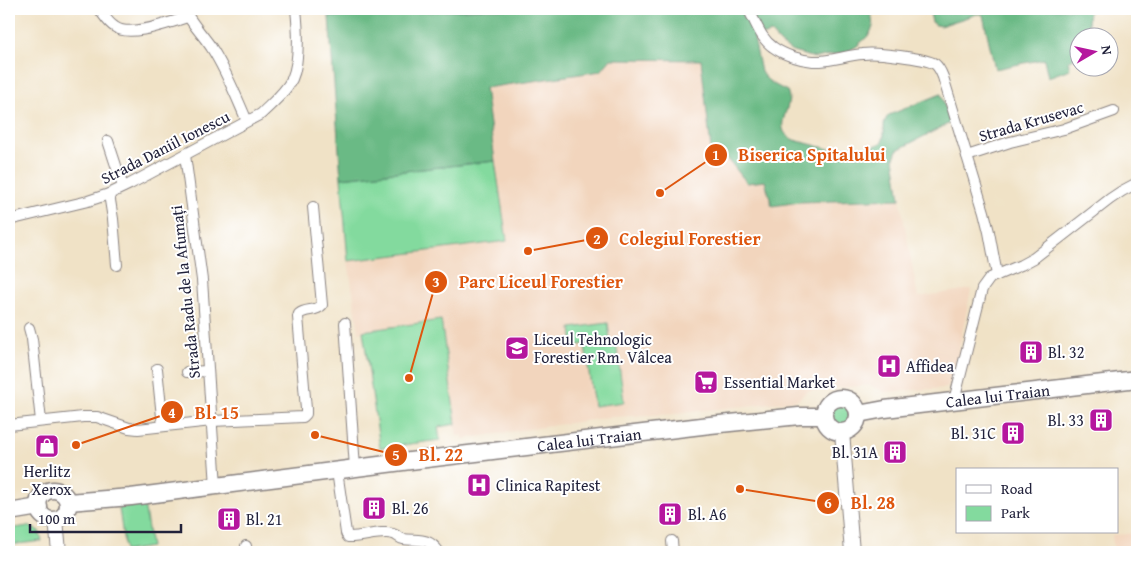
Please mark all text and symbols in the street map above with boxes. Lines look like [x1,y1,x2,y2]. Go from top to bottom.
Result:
north arrow [1068,28,1118,78]
text: N [1096,44,1118,57]
street label: Strada Krusevac [976,95,1086,147]
street label: Strada Daniil Ionescu [96,104,234,190]
callout: Biserica Spitalului [703,138,896,171]
text: Biserica Spitalului [738,141,886,168]
text: 1 [712,144,720,165]
street label: Strada Radu de la Afumați [164,204,206,380]
callout: Colegiul Forestier [584,222,770,255]
text: Colegiul Forestier [619,225,761,252]
text: 2 [593,228,601,249]
callout: Parc Liceul Forestier [424,266,633,299]
text: Parc Liceul Forestier [459,268,624,295]
text: 3 [432,271,440,292]
place label: Liceul Tehnologic Forestier Rm. Vâlcea [534,327,672,369]
school or university icon: Liceul Tehnologic Forestier Rm. Vâlcea [504,335,530,361]
building icon: Bl. 32 [1018,339,1044,365]
place label: Bl. 32 [1048,340,1084,364]
hospital icon: Affidea [876,353,902,379]
place label: Affidea [906,354,955,378]
supermarket icon: Essential Market [693,369,719,395]
place label: Essential Market [724,370,836,394]
street label: Calea lui Traian [944,377,1051,414]
callout: Bl. 15 [160,396,249,429]
text: Bl. 15 [195,399,239,426]
text: 4 [168,402,176,423]
building icon: Bl. 33 [1088,407,1114,433]
place label: Bl. 33 [1048,408,1084,432]
building icon: Bl. 31C [1000,420,1026,446]
street label: Calea lui Traian [536,421,643,458]
place label: Bl. 31C [951,421,996,445]
shop icon: Herlitz - Xerox [34,433,60,459]
callout: Bl. 22 [384,438,473,471]
building icon: Bl. 31A [882,439,908,465]
place label: Bl. 31A [832,440,878,464]
text: Bl. 22 [419,441,463,468]
text: 5 [392,444,400,465]
place label: Herlitz - Xerox [23,459,72,501]
legend [956,468,1118,534]
hospital icon: Clinica Rapitest [466,472,492,498]
place label: Clinica Rapitest [496,473,601,497]
text: Road [1001,478,1032,499]
callout: Bl. 28 [816,486,905,519]
text: Bl. 28 [851,489,895,516]
text: 6 [824,492,832,513]
building icon: Bl. 26 [361,495,387,521]
place label: Bl. 26 [392,496,429,520]
scale bar [30,501,181,533]
building icon: Bl. A6 [657,501,683,527]
place label: Bl. A6 [688,502,727,526]
text: Park [1001,502,1030,523]
building icon: Bl. 21 [216,506,242,532]
place label: Bl. 21 [246,507,282,531]
text: 100 m [38,508,76,529]

